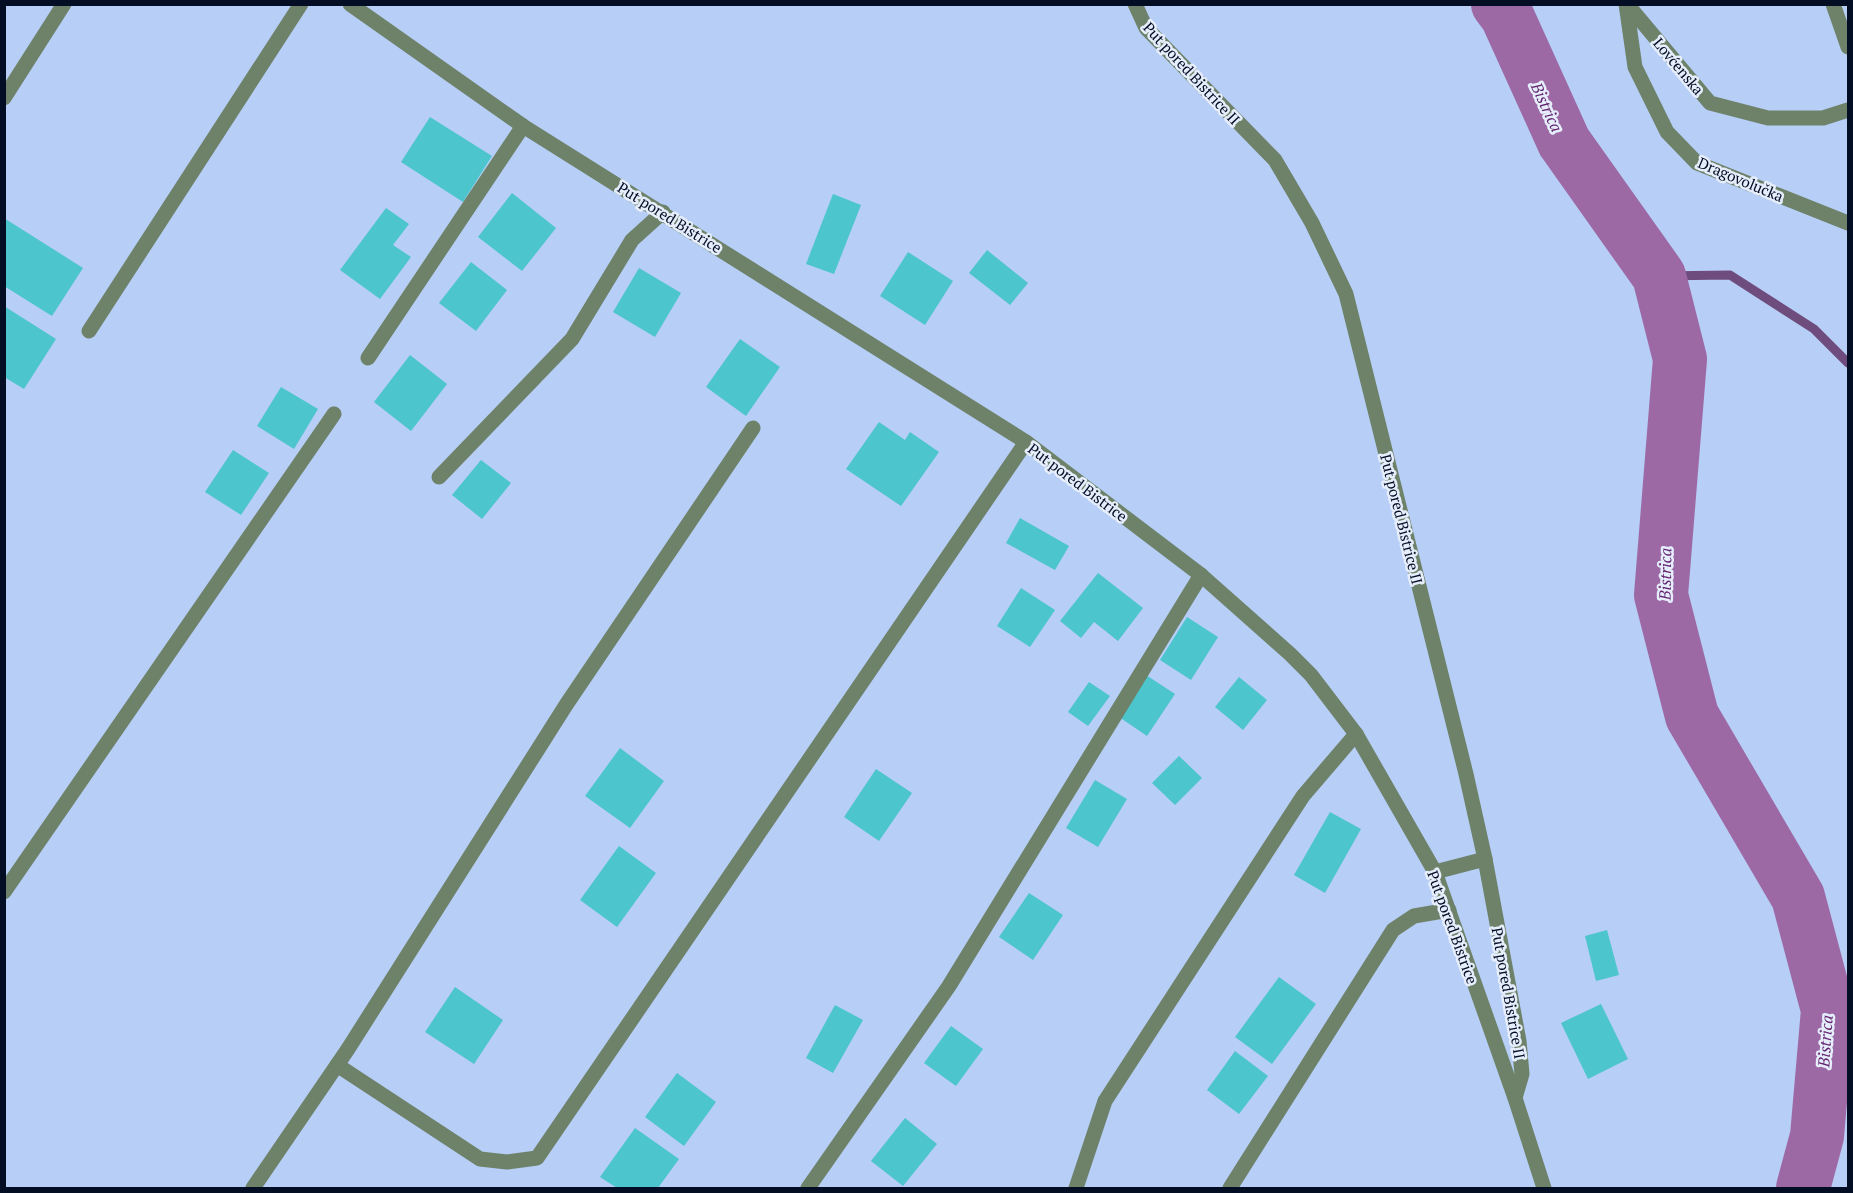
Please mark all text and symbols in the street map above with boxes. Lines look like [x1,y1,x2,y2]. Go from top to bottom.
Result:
street label: Put pored Bistrice II [1139,17,1245,129]
street label: Lovćenska [1649,33,1709,99]
water label: Bistrica [1526,78,1568,135]
street label: Dragovolučka [1695,152,1787,206]
street label: Put pored Bistrice [614,177,726,257]
street label: Put pored Bistrice [1024,438,1132,526]
street label: Put pored Bistrice II [1376,452,1428,586]
water label: Bistrica [1654,548,1676,601]
street label: Put pored Bistrice [1423,868,1483,986]
street label: Put pored Bistrice II [1488,926,1530,1060]
water label: Bistrica [1812,1014,1838,1069]

